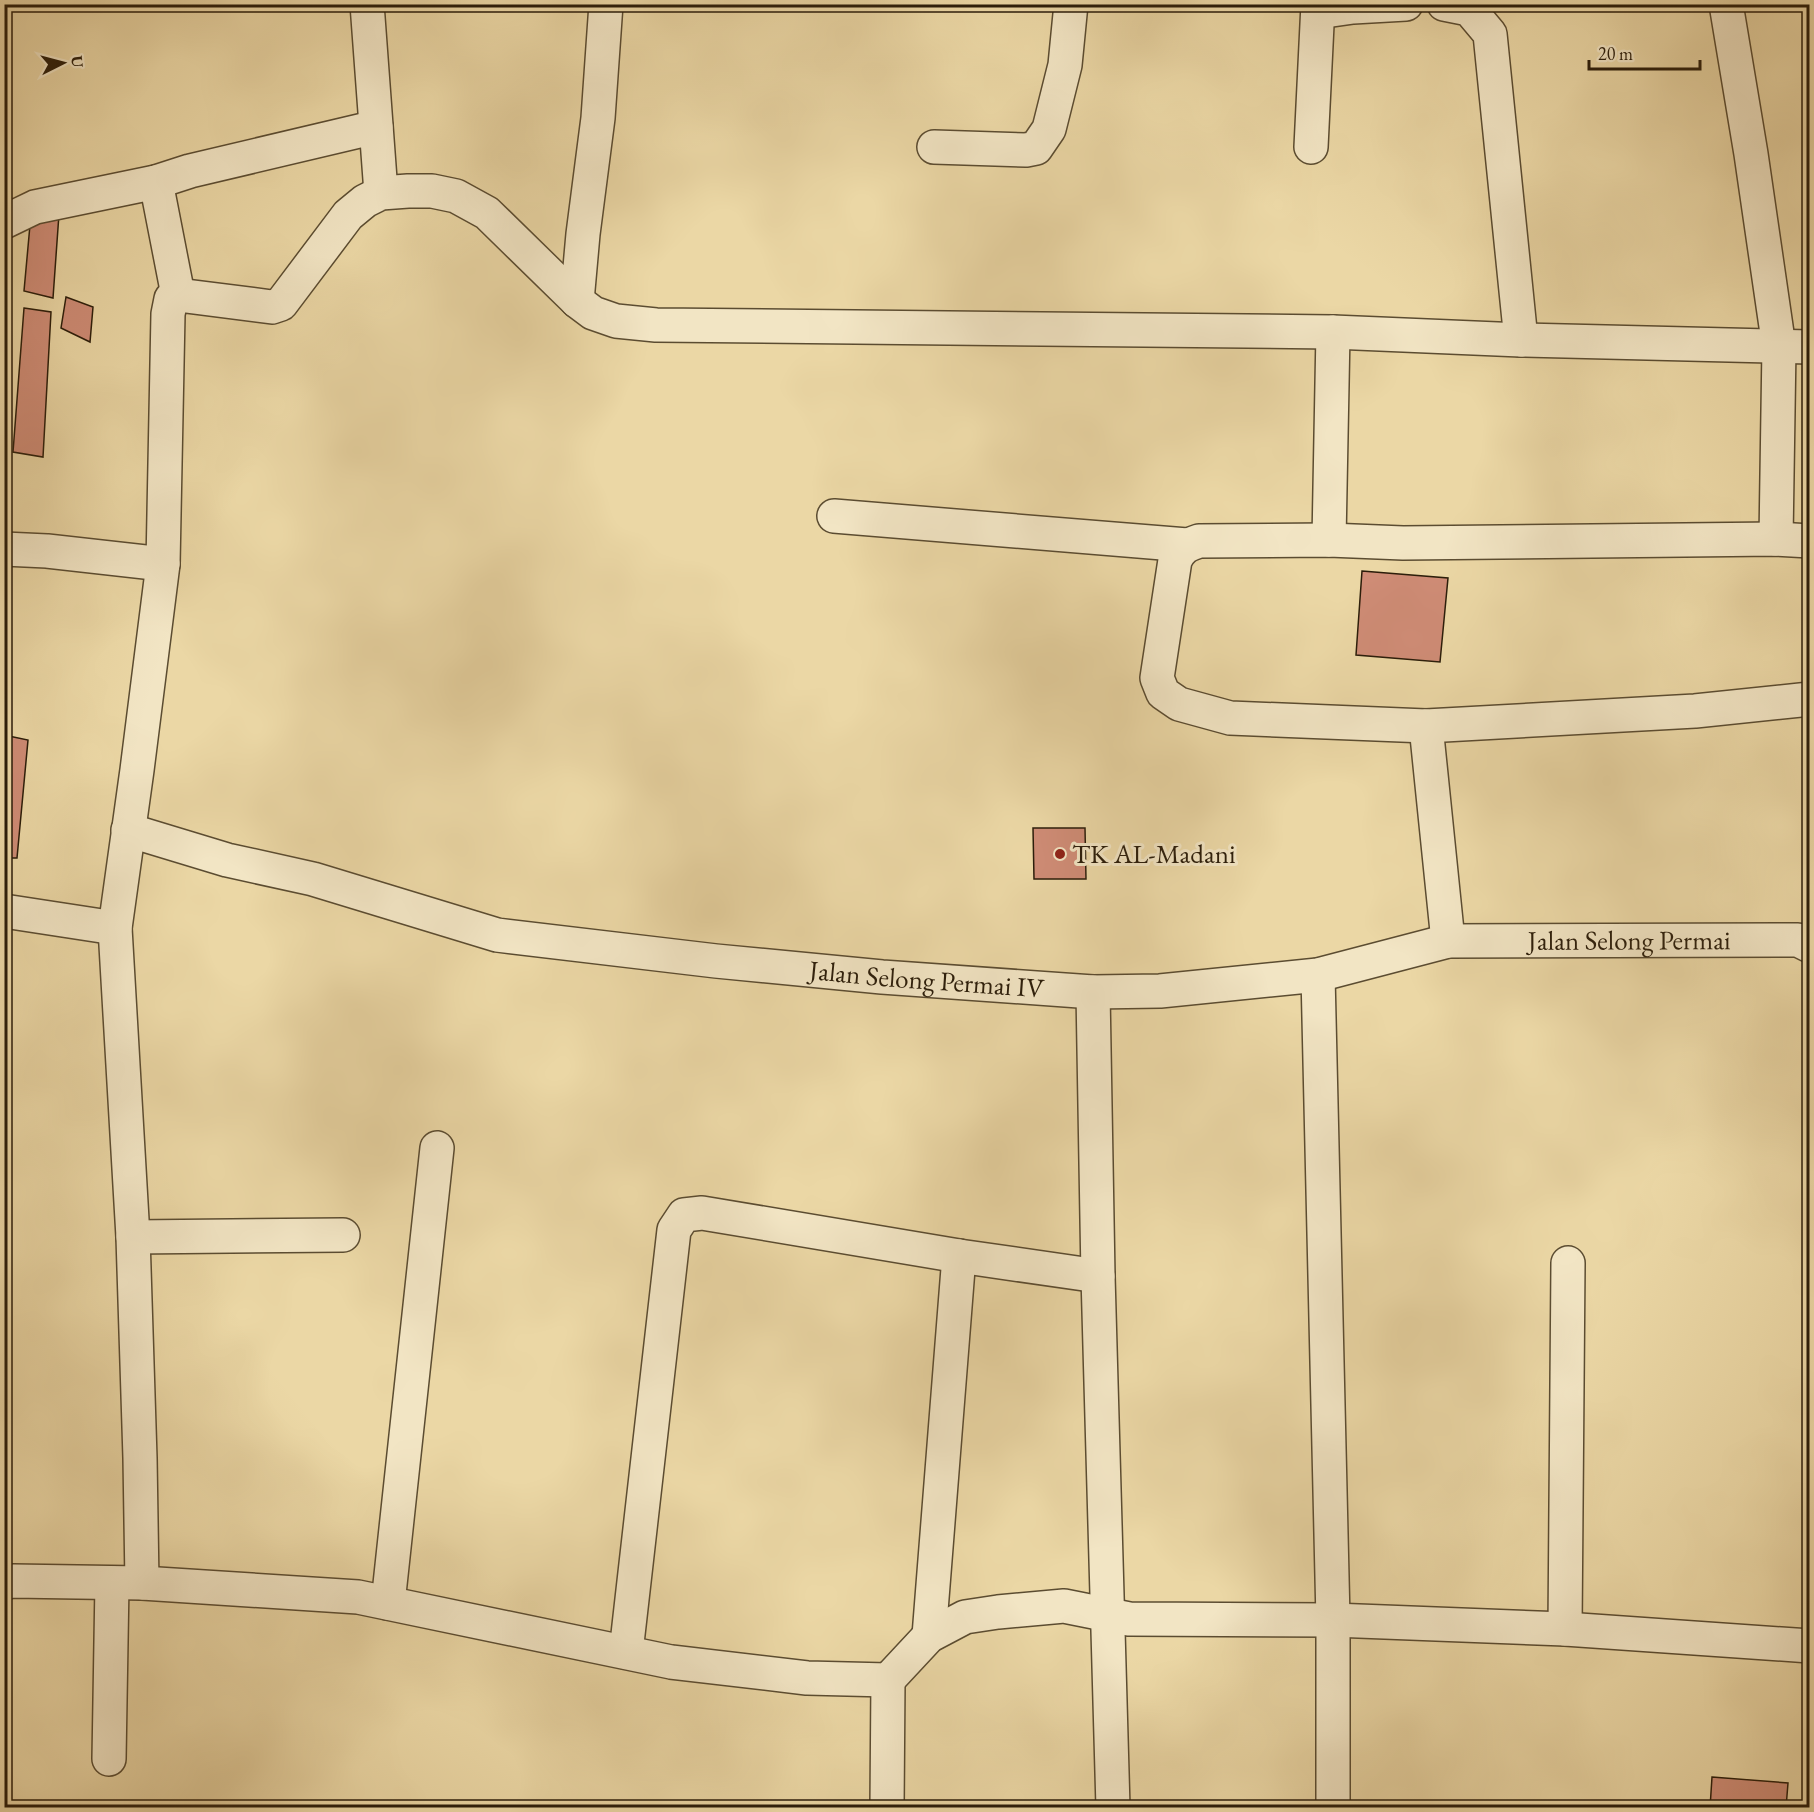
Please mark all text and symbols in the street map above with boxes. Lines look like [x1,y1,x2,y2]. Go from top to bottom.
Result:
north arrow [33,33,93,93]
scale bar [1589,33,1700,71]
text: 20 m [1598,42,1633,65]
text: U [66,54,88,69]
place label: TK AL-Madani [1072,836,1236,871]
marker: TK AL-Madani [1053,847,1067,861]
street label: Jalan Selong Permai [1526,922,1731,958]
street label: Jalan Selong Permai IV [806,952,1046,1006]

